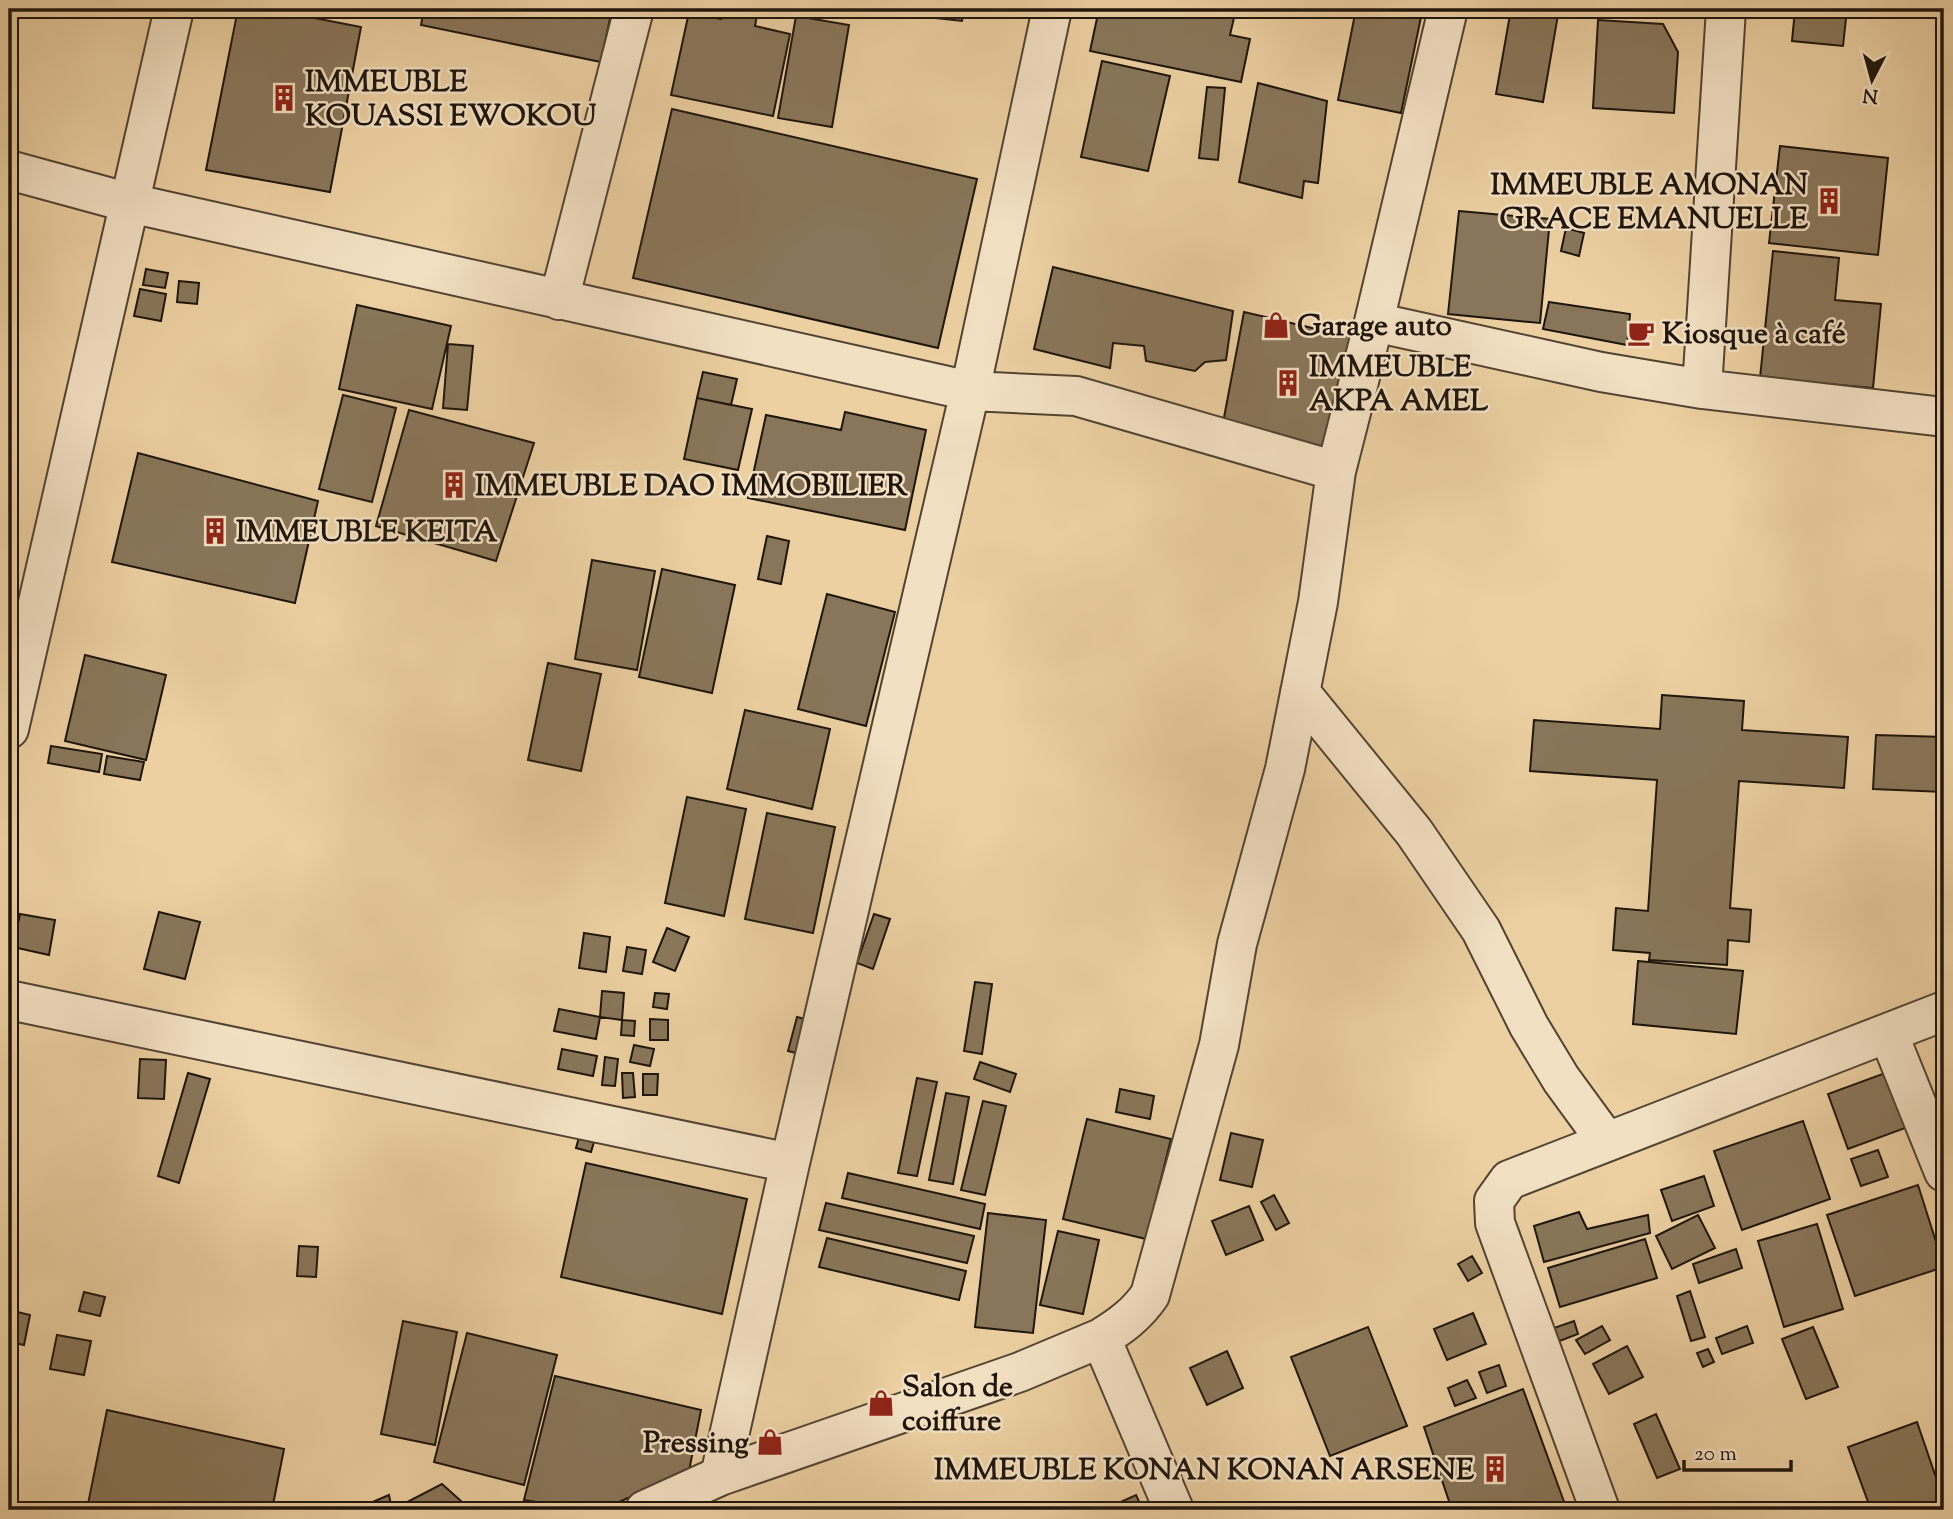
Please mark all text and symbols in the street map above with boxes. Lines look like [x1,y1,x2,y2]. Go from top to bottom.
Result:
north arrow [1838,46,1908,116]
place label: IMMEUBLE KOUASSI EWOKOU [305,62,597,139]
text: N [1862,80,1879,109]
building icon: IMMEUBLE KOUASSI EWOKOU [269,83,299,113]
place label: IMMEUBLE AMONAN GRACE EMANUELLE [1491,165,1809,242]
building icon: IMMEUBLE AMONAN GRACE EMANUELLE [1814,186,1844,216]
place label: Garage auto [1297,306,1452,349]
shop icon: Garage auto [1261,310,1291,340]
place label: Kiosque à café [1662,314,1846,357]
cafe icon: Kiosque à café [1626,318,1656,348]
place label: IMMEUBLE AKPA AMEL [1309,347,1488,424]
building icon: IMMEUBLE AKPA AMEL [1273,368,1303,398]
place label: IMMEUBLE DAO IMMOBILIER [475,466,908,509]
building icon: IMMEUBLE DAO IMMOBILIER [439,470,469,500]
place label: IMMEUBLE KEITA [236,512,498,555]
building icon: IMMEUBLE KEITA [200,516,230,546]
place label: Salon de coiffure [902,1367,1013,1444]
shop icon: Salon de coiffure [866,1388,896,1418]
place label: Pressing [643,1423,749,1466]
shop icon: Pressing [755,1427,785,1457]
scale bar [1684,1428,1790,1472]
text: 20 m [1694,1440,1737,1470]
place label: IMMEUBLE KONAN KONAN ARSENE [934,1450,1475,1493]
building icon: IMMEUBLE KONAN KONAN ARSENE [1480,1454,1510,1484]

